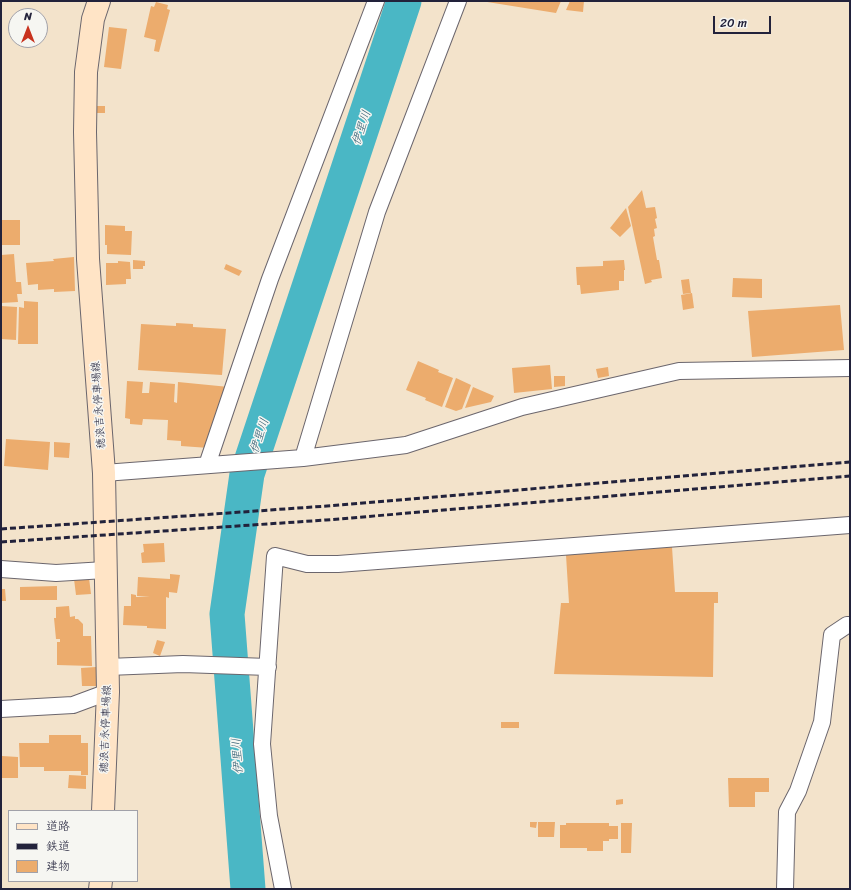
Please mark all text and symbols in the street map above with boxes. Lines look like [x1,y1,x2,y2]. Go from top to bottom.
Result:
text: N [24,7,32,26]
north arrow [8,8,48,48]
scale bar [715,8,773,34]
text: 20 m [720,12,747,34]
water label: 伊里川 [350,109,374,147]
street label: 穂浪吉永停車場線 [89,361,109,449]
water label: 伊里川 [248,417,272,455]
street label: 穂浪吉永停車場線 [98,685,114,773]
water label: 伊里川 [230,738,246,774]
legend [8,810,138,882]
text: 道路 [46,815,70,837]
text: 鉄道 [46,835,70,857]
text: 建物 [46,855,70,877]

